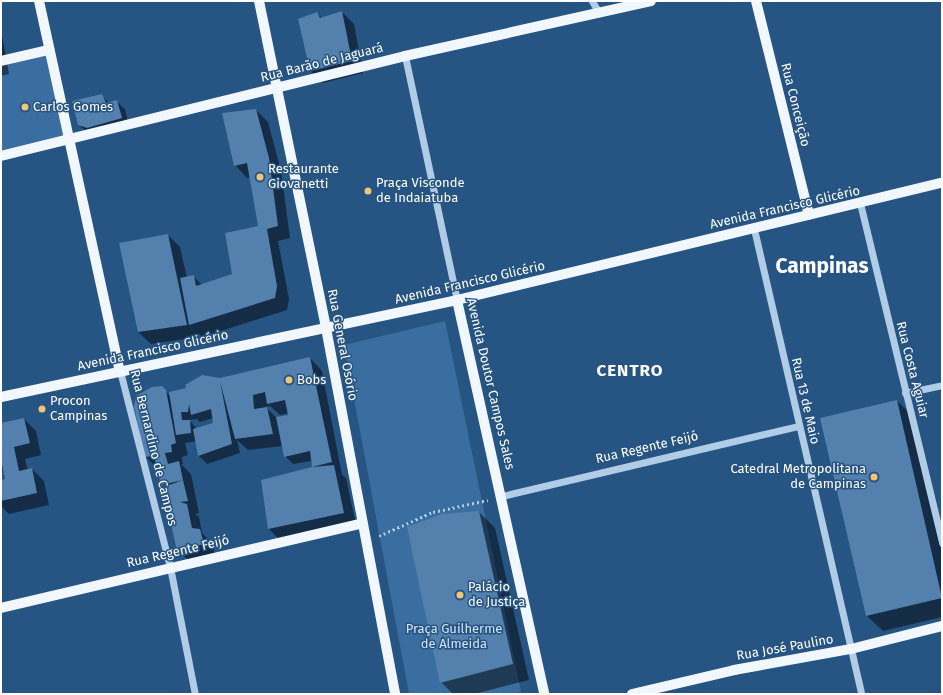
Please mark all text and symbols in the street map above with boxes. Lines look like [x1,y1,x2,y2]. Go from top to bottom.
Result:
street label: Rua Barão de Jaguará [259,40,385,86]
street label: Rua Conceição [777,62,813,148]
place label: Carlos Gomes [33,99,113,115]
marker: Carlos Gomes [20,102,30,112]
place label: Restaurante Giovanetti [268,162,339,193]
marker: Restaurante Giovanetti [255,172,265,182]
place label: Praça Visconde de Indaiatuba [376,176,465,207]
street label: Avenida Francisco Glicério [708,183,862,233]
marker: Praça Visconde de Indaiatuba [363,186,373,196]
district label: Campinas [775,253,869,279]
street label: Avenida Francisco Glicério [393,258,547,308]
street label: Rua General Osório [324,288,360,402]
street label: Avenida Doutor Campos Sales [463,297,517,471]
street label: Rua Costa Aguiar [892,320,932,420]
street label: Avenida Francisco Glicério [76,327,230,375]
street label: Rua 13 de Maio [787,356,823,446]
district label: CENTRO [596,361,664,381]
street label: Rua Bernardino de Campos [126,368,180,528]
place label: Bobs [297,372,326,388]
marker: Bobs [284,375,294,385]
place label: Procon Campinas [50,394,107,425]
marker: Procon Campinas [37,404,47,414]
street label: Rua Regente Feijó [594,429,700,467]
place label: Catedral Metropolitana de Campinas [730,462,866,493]
marker: Catedral Metropolitana de Campinas [869,472,879,482]
street label: Rua Regente Feijó [125,533,231,571]
place label: Palácio de Justiça [468,580,525,611]
marker: Palácio de Justiça [455,590,465,600]
park label: Praça Guilherme de Almeida [406,622,502,653]
street label: Rua José Paulino [735,632,835,664]

